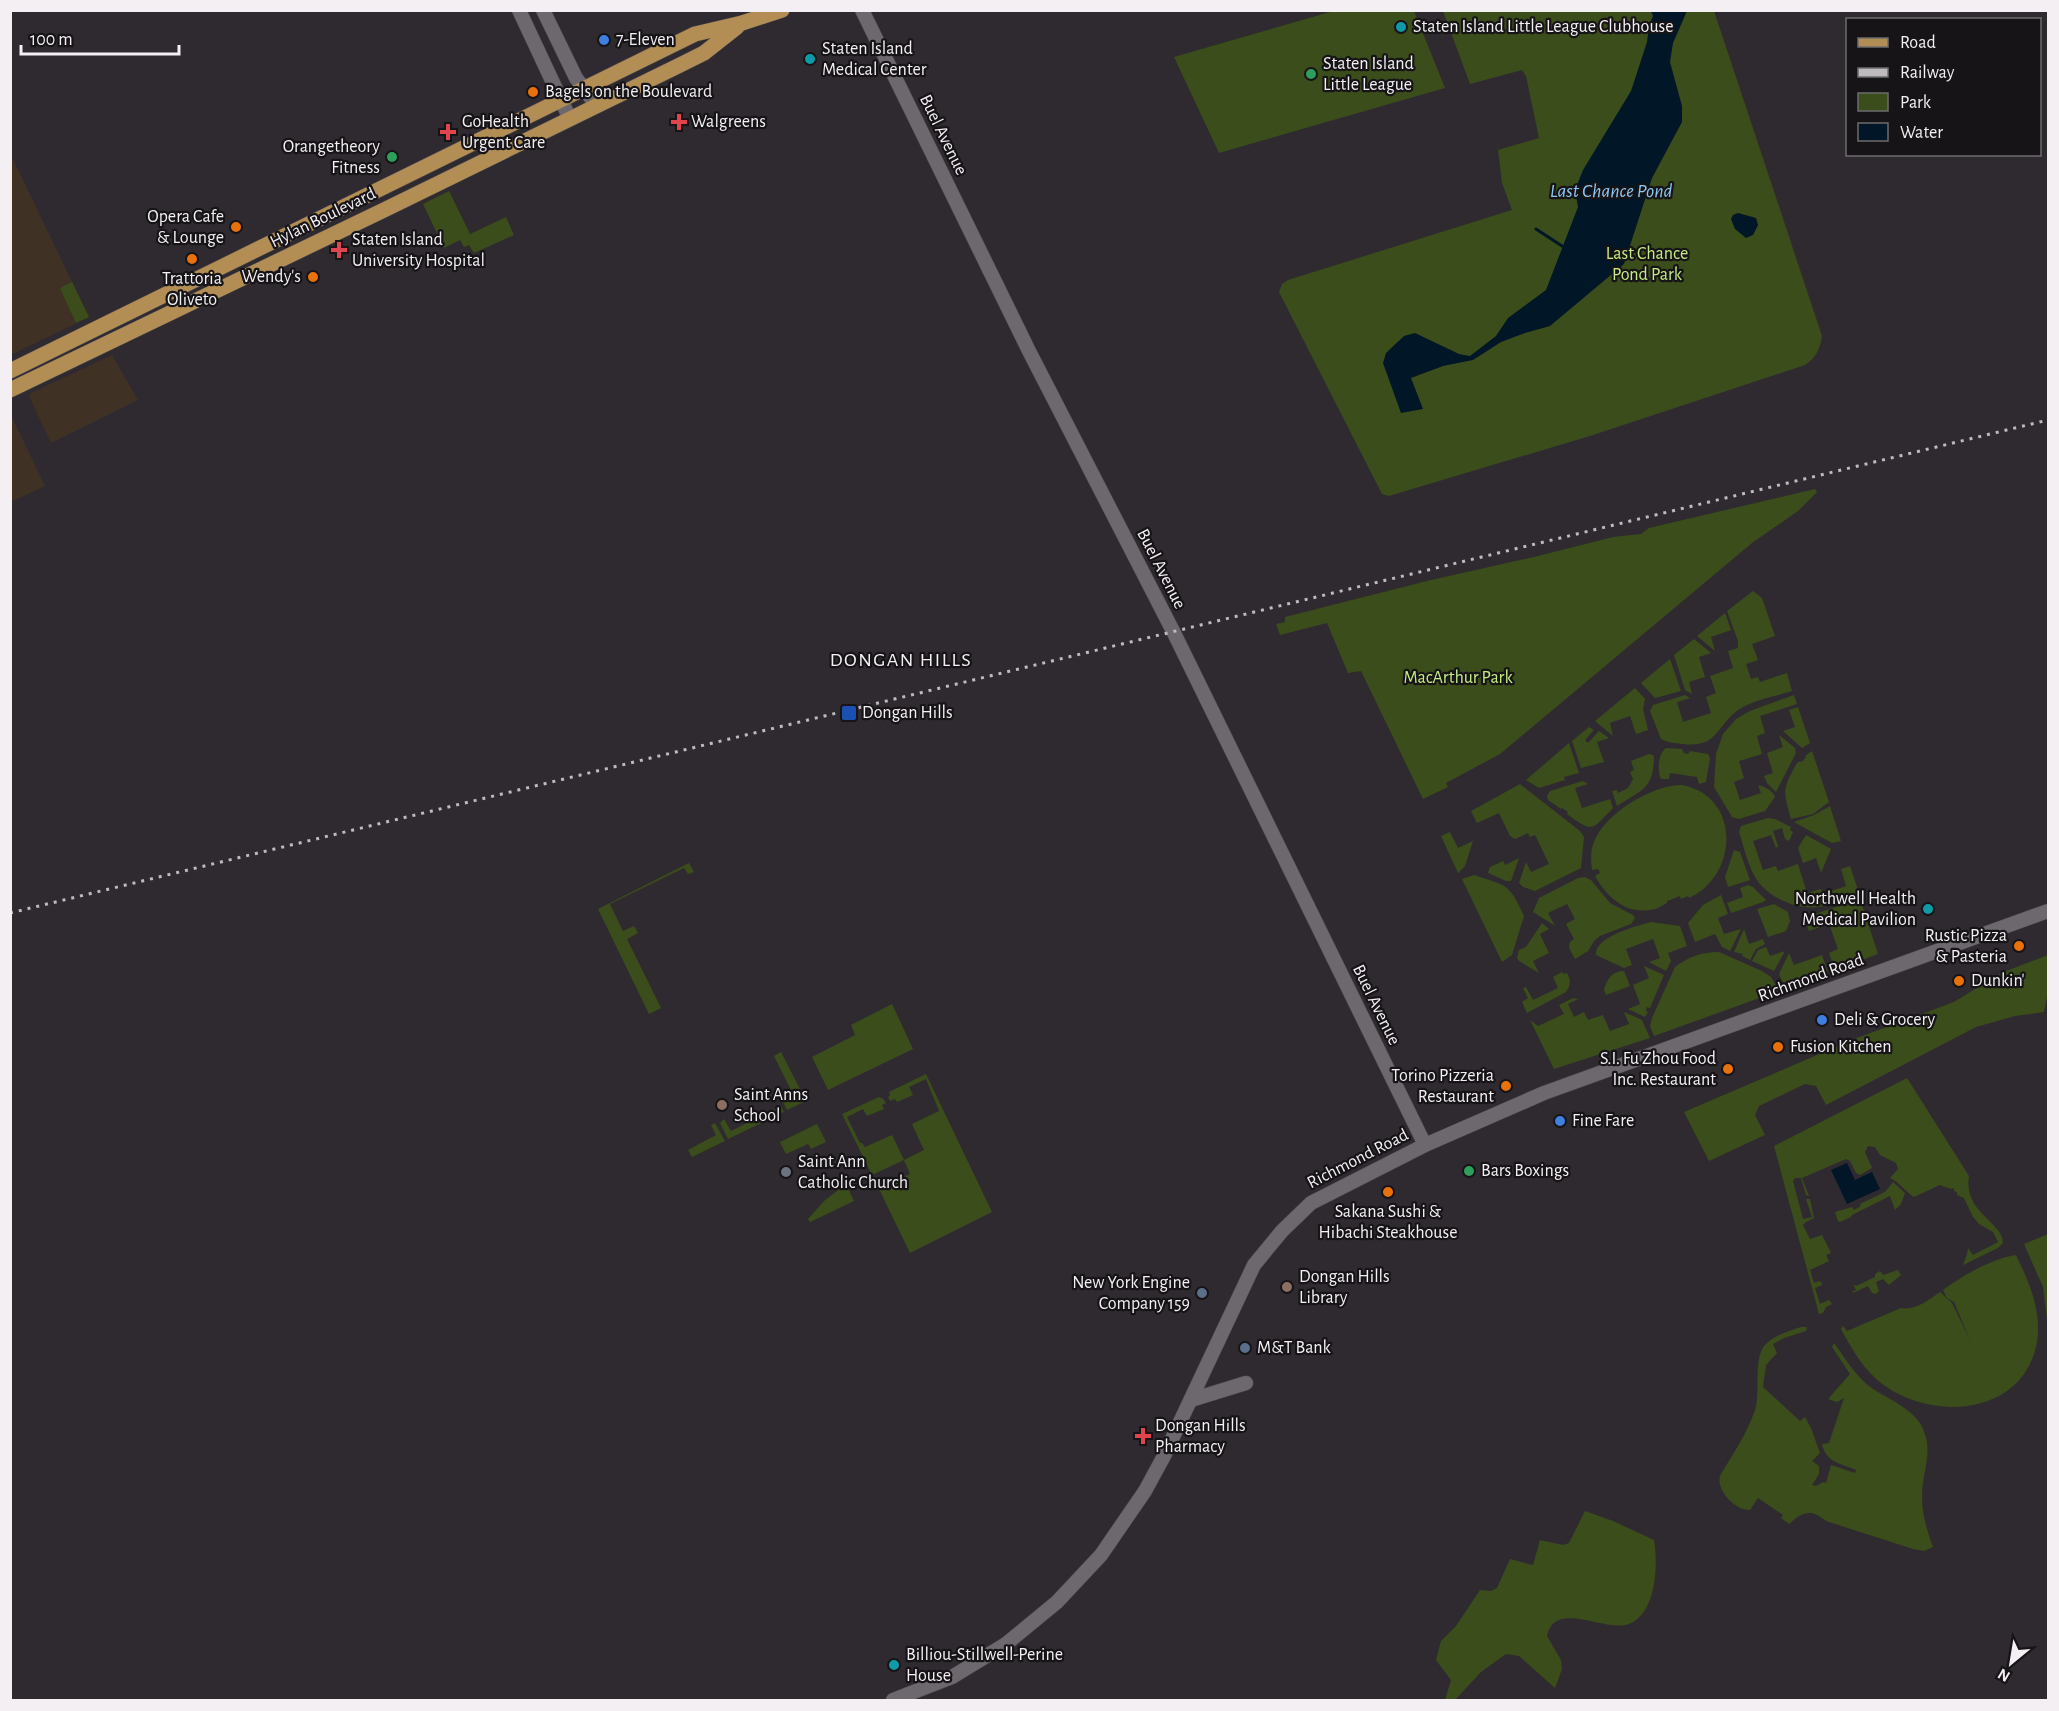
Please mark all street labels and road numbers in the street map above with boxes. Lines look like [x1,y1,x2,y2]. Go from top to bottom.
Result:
street label: Buel Avenue [916,92,970,178]
street label: Hylan Boulevard [267,185,379,251]
street label: Buel Avenue [1133,526,1189,612]
street label: Richmond Road [1756,951,1866,1005]
street label: Buel Avenue [1349,962,1403,1048]
street label: Richmond Road [1305,1126,1411,1192]

